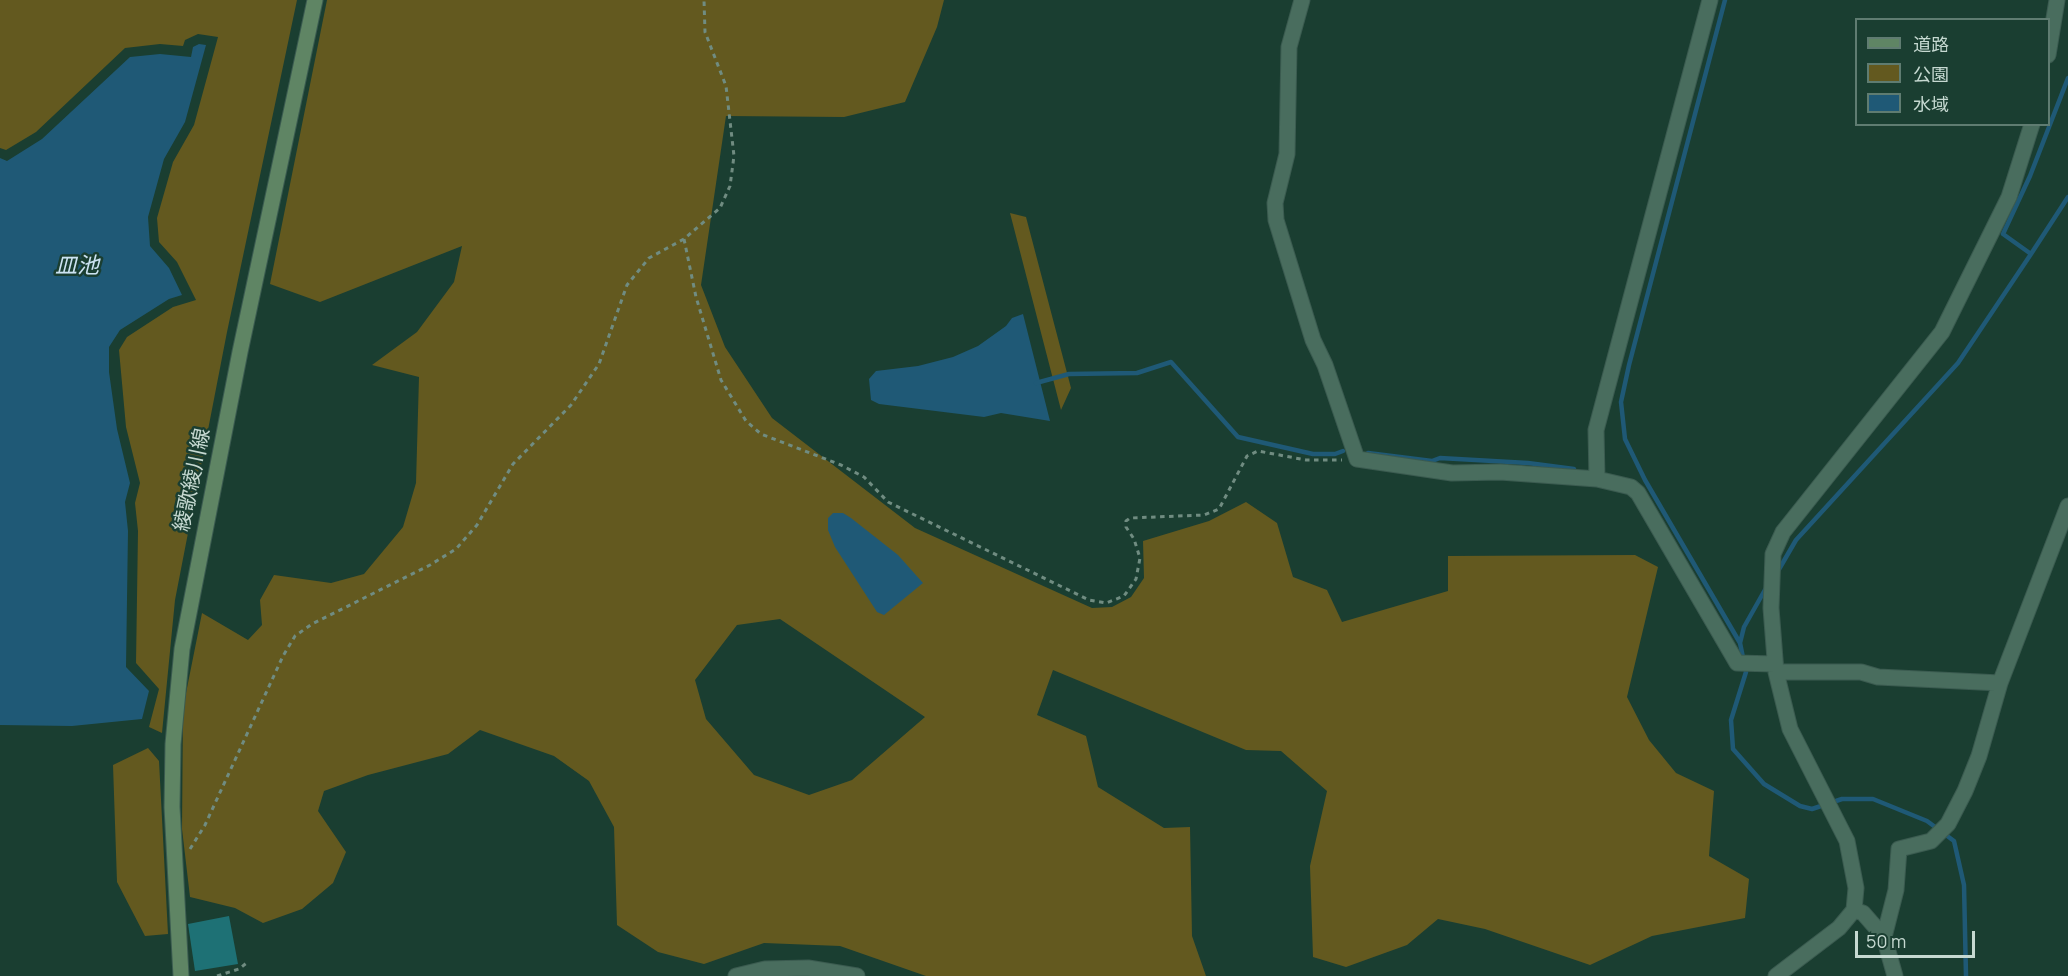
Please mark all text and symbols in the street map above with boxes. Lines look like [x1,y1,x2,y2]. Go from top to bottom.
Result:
legend [1855,18,2050,126]
text: 道路 [1913,32,1949,56]
text: 公園 [1913,62,1949,86]
text: 水域 [1913,92,1949,116]
water label: 皿池 [55,254,99,280]
street label: 綾歌綾川線 [170,426,216,534]
scale bar [1858,919,1978,957]
text: 50 m [1866,929,1906,953]

